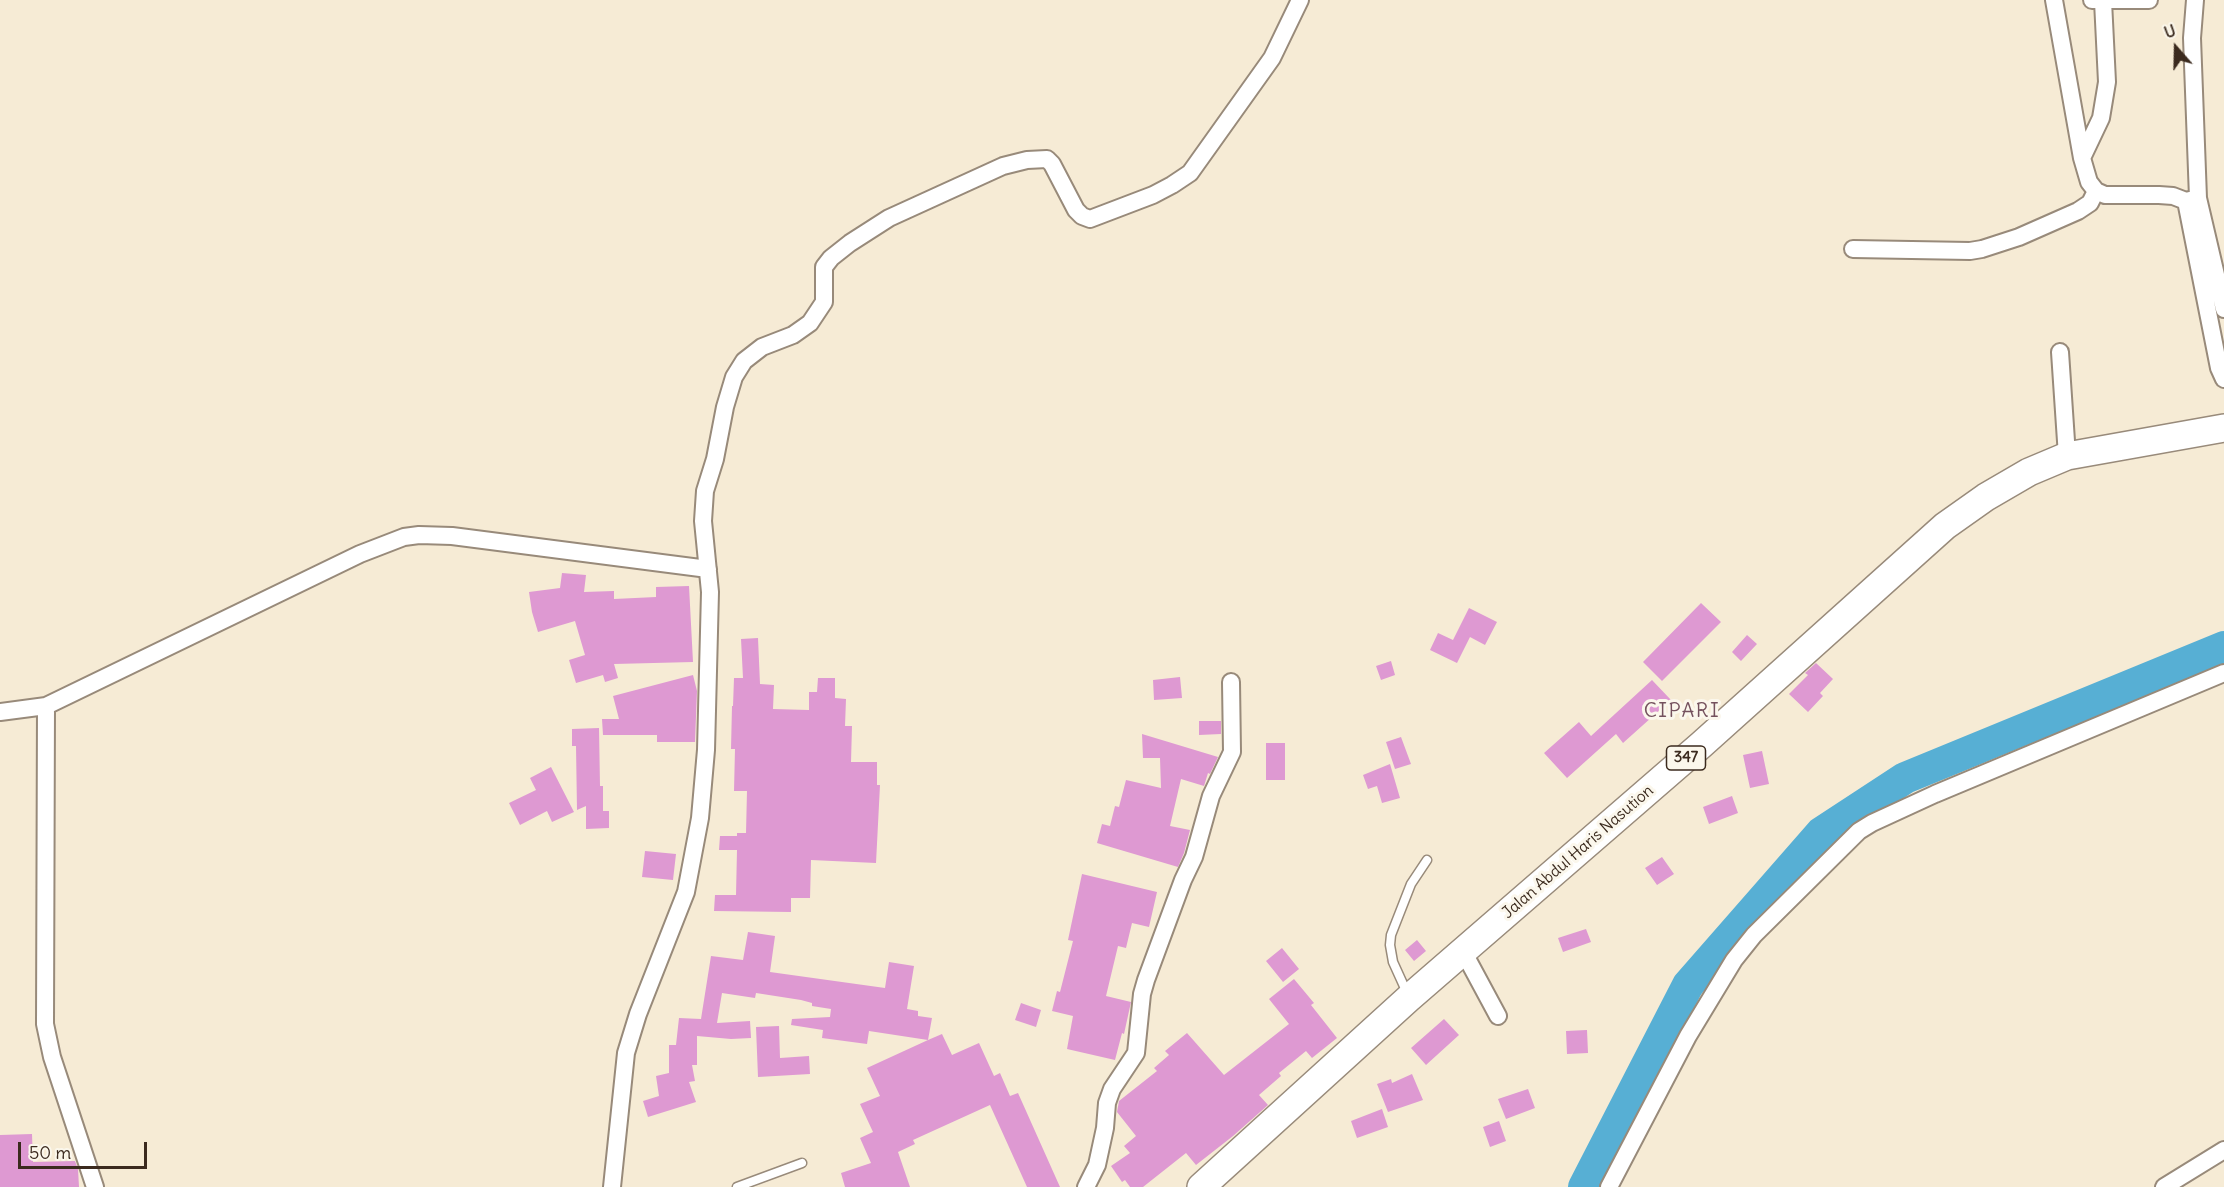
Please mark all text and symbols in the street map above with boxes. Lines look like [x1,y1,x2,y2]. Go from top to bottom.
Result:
north arrow [2146,18,2206,78]
text: U [2161,20,2178,42]
district label: CIPARI [1644,699,1720,723]
road number: 347 [1666,746,1706,770]
street label: Jalan Abdul Haris Nasution [1498,781,1658,923]
scale bar [21,1130,150,1168]
text: 50 m [29,1141,71,1164]

